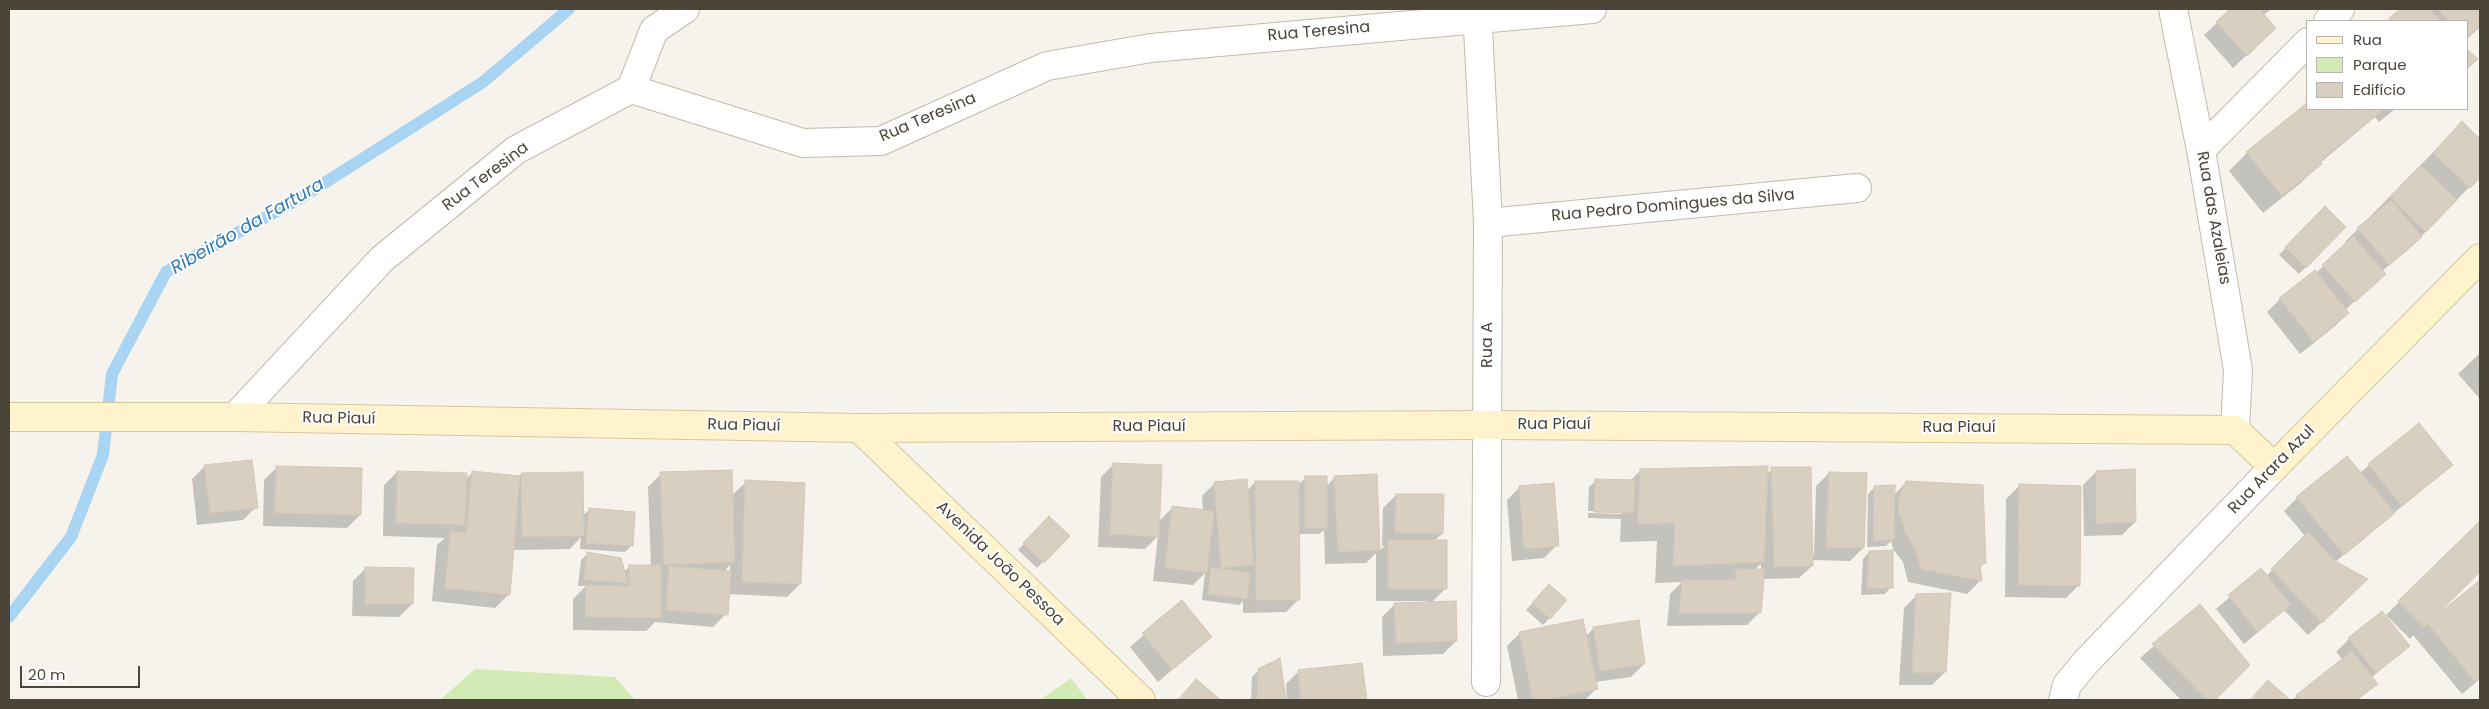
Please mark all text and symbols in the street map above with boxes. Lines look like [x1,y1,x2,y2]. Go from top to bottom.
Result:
street label: Rua Teresina [1267,18,1371,46]
legend [2306,20,2469,110]
text: Rua [2353,29,2382,50]
text: Parque [2353,54,2406,75]
text: Edifício [2353,79,2406,100]
street label: Rua Teresina [877,89,979,147]
street label: Rua Teresina [439,138,533,216]
street label: Rua das Azaleias [2192,150,2234,286]
water label: Ribeirão da Fartura [167,174,329,280]
street label: Rua Pedro Domingues da Silva [1550,186,1796,226]
street label: Rua A [1478,322,1498,368]
street label: Rua Piauí [302,409,376,429]
street label: Rua Piauí [1517,415,1591,435]
street label: Rua Piauí [707,416,781,436]
street label: Rua Piauí [1112,417,1186,437]
street label: Rua Piauí [1922,418,1996,438]
street label: Rua Arara Azul [2225,422,2319,518]
street label: Avenida João Pessoa [932,498,1068,630]
scale bar [22,656,142,688]
text: 20 m [28,664,66,685]

